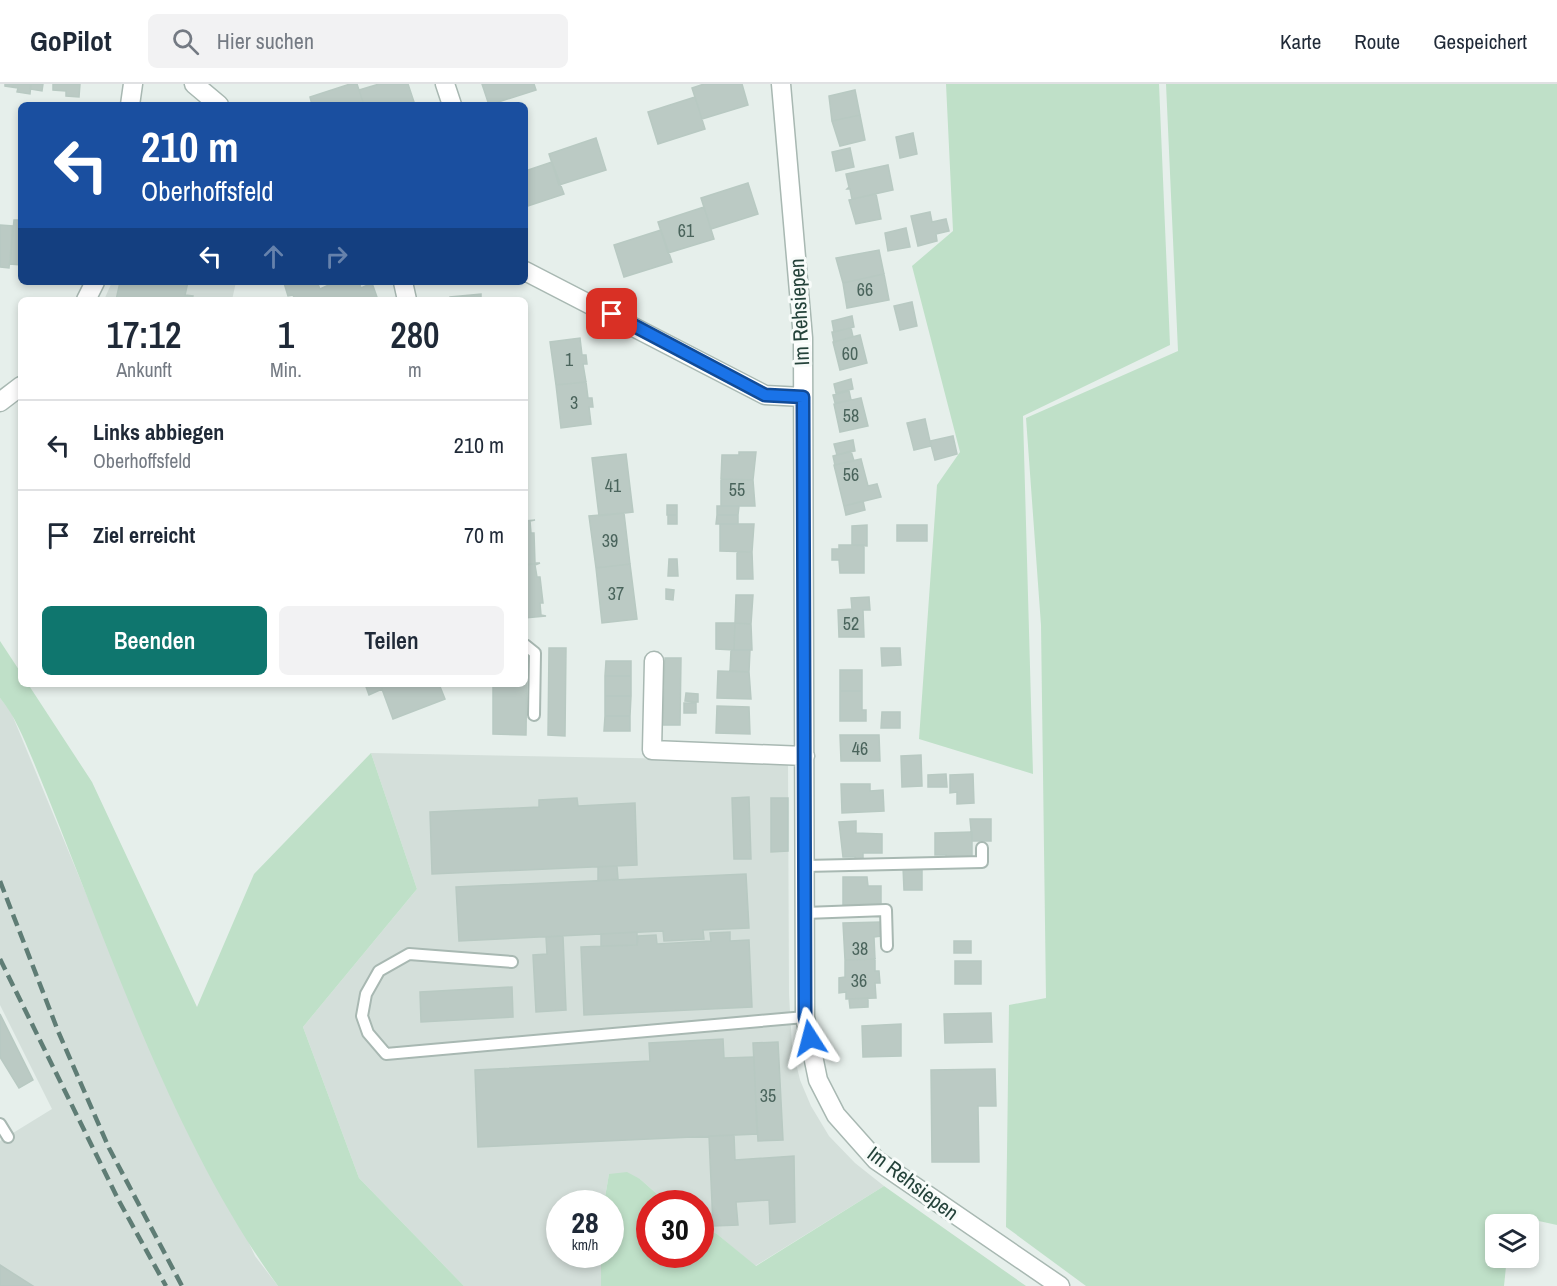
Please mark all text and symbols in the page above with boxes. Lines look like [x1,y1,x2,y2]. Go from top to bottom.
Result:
search box [148,14,568,68]
text: GoPilot [30,22,112,60]
icon: search [169,25,202,58]
text: Hier suchen [217,26,314,56]
text: Karte [1280,27,1321,56]
text: Route [1354,27,1400,56]
text: Gespeichert [1433,27,1527,56]
text: 210 m [141,119,239,175]
icon: left [42,126,120,204]
text: Oberhoffsfeld [141,173,274,209]
house number: 61 [678,218,695,243]
icon: left [194,240,227,273]
icon: ahead [257,240,290,273]
icon: right [320,240,353,273]
street label: Im Rehsiepen [782,258,816,366]
house number: 66 [857,277,873,302]
pin [586,288,637,339]
icon: arrive [595,297,628,330]
text: 17:12 [106,311,181,359]
text: 1 [278,311,294,359]
text: 280 [390,311,440,359]
house number: 60 [842,341,858,366]
house number: 1 [565,347,574,372]
text: Ankunft [116,356,172,383]
text: Min. [270,356,302,383]
text: m [408,356,422,383]
house number: 3 [570,390,578,415]
house number: 58 [843,403,859,428]
text: Links abbiegen [93,417,224,447]
icon: left [42,429,75,462]
text: 210 m [454,430,504,460]
text: Oberhoffsfeld [93,447,191,474]
house number: 56 [843,462,859,487]
house number: 41 [605,473,622,498]
house number: 55 [729,477,745,502]
icon: arrive [42,519,75,552]
text: Ziel erreicht [93,520,195,550]
text: 70 m [464,520,504,550]
house number: 39 [602,528,618,553]
house number: 37 [608,581,624,606]
button: Beenden [42,606,267,675]
button: Teilen [279,606,504,675]
house number: 52 [843,611,859,636]
house number: 46 [852,736,868,761]
house number: 38 [852,936,868,961]
house number: 36 [851,968,867,993]
position arrow [778,1006,842,1070]
house number: 35 [760,1083,776,1108]
street label: Im Rehsiepen [861,1139,965,1227]
speed limit sign: 30 [636,1190,714,1268]
text: 28 [571,1202,599,1242]
map controls [1485,1214,1539,1268]
button: layers [1485,1214,1539,1268]
text: km/h [572,1234,598,1255]

